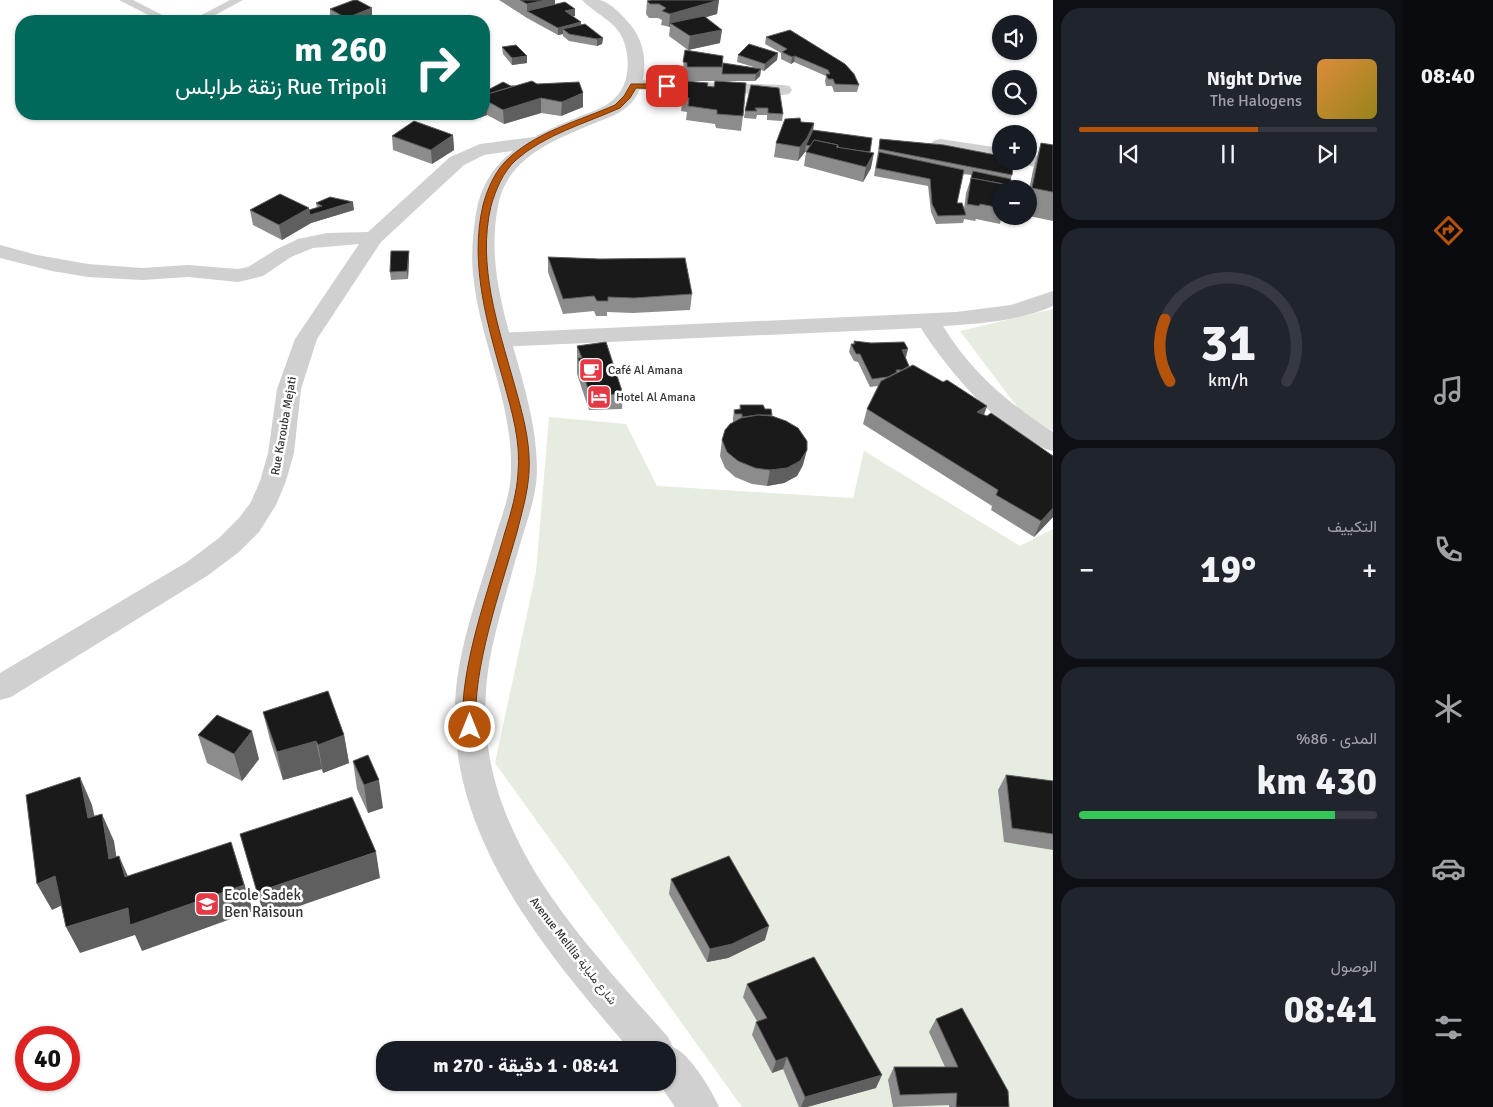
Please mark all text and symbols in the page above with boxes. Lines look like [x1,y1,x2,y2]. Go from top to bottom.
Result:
map controls [992,15,1037,225]
button: sound [992,15,1037,60]
text: 260 m [294,28,387,71]
icon: right [405,35,470,100]
text: 08:40 [1421,62,1475,89]
pin [646,65,688,107]
text: Night Drive [1207,67,1302,91]
button: search [992,70,1037,115]
icon: arrive [653,72,681,100]
text: Rue Tripoli زنقة طرابلس [175,73,387,100]
text: The Halogens [1210,91,1302,111]
button: + [992,125,1037,170]
icon: previous [1115,140,1143,168]
icon: pause [1214,140,1242,168]
icon: next [1313,140,1341,168]
button: − [992,180,1037,225]
icon: directions [1431,213,1466,248]
text: 31 [1200,311,1256,375]
cafe icon: Café Al Amana [578,357,604,383]
place label: Café Al Amana [608,363,683,378]
text: km/h [1208,369,1248,391]
icon: music [1431,373,1466,408]
street label: Rue Karouba Mejati [268,375,300,477]
hotel icon: Hotel Al Amana [586,384,612,410]
place label: Hotel Al Amana [616,390,695,405]
text: التكييف [1327,517,1377,537]
icon: phone [1431,532,1466,567]
text: 19° [1200,546,1256,593]
text: − [1079,553,1094,587]
text: + [1362,553,1377,587]
icon: climate [1431,691,1466,726]
position arrow [443,700,495,752]
text: المدى · 86% [1296,729,1377,749]
text: 430 km [1256,758,1377,805]
icon: car [1431,851,1466,886]
place label: Ecole Sadek Ben Raisoun [224,886,303,921]
school or university icon: Ecole Sadek Ben Raisoun [194,891,220,917]
street label: Avenue Melilia شارع ملياية [526,894,620,1008]
text: الوصول [1331,957,1377,977]
text: 08:41 [1284,986,1377,1033]
icon: filters [1431,1010,1466,1045]
speed limit sign: 40 [15,1026,80,1091]
text: 08:41 · 1 دقيقة · 270 m [433,1054,619,1078]

